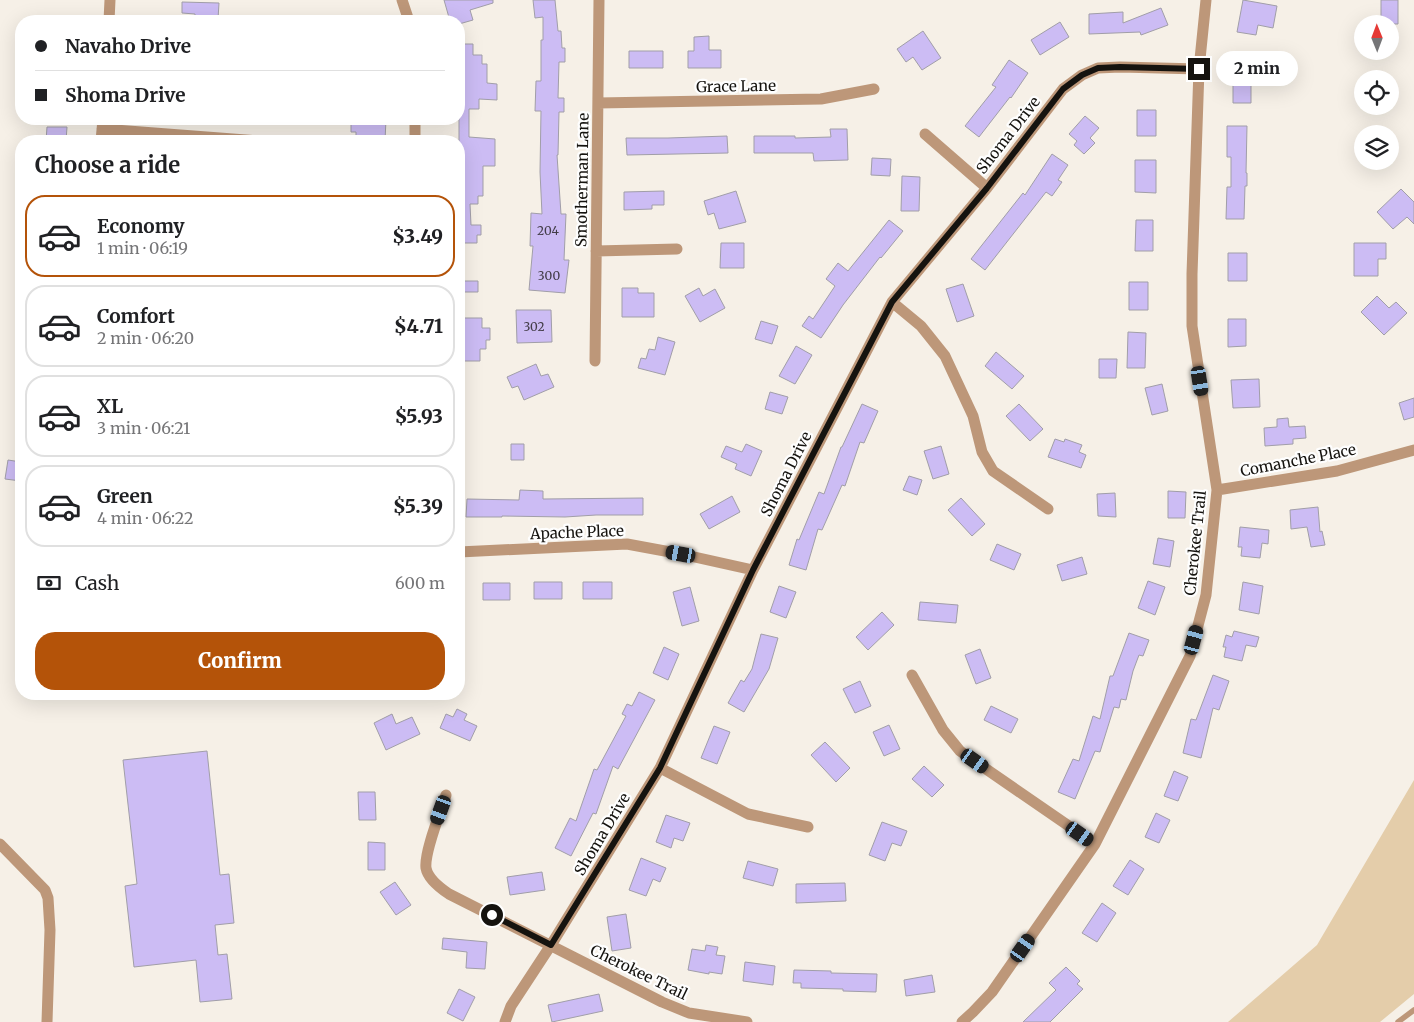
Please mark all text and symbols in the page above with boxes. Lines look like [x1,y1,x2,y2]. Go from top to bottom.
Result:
north arrow [1354,15,1399,60]
map controls [1354,15,1399,170]
text: Navaho Drive [65,34,191,58]
callout: 2 min [1216,52,1299,86]
route end [1188,58,1210,80]
text: 2 min [1234,58,1280,78]
button: locate [1354,70,1399,115]
street label: Grace Lane [696,76,776,96]
text: Shoma Drive [65,83,185,107]
street label: Shoma Drive [972,92,1044,177]
street label: Smotherman Lane [571,112,593,247]
button: layers [1354,125,1399,170]
text: Choose a ride [35,151,180,179]
icon: car [37,214,82,259]
text: Economy [97,214,185,238]
house number: 204 [537,223,560,238]
text: $3.49 [392,224,443,248]
text: 1 min · 06:19 [97,238,188,258]
house number: 300 [538,268,560,283]
icon: car [37,304,82,349]
text: Comfort [97,304,175,328]
text: $4.71 [394,314,443,338]
house number: 302 [523,319,545,334]
text: 2 min · 06:20 [97,328,194,348]
car [1190,365,1209,397]
icon: car [37,394,82,439]
text: XL [97,394,123,418]
text: $5.93 [395,404,443,428]
text: 3 min · 06:21 [97,418,190,438]
street label: Shoma Drive [756,428,816,520]
street label: Comanche Place [1239,439,1358,481]
icon: car [37,484,82,529]
text: Green [97,484,153,508]
street label: Cherokee Trail [1180,489,1210,597]
text: $5.39 [393,494,443,518]
text: 4 min · 06:22 [97,508,194,528]
street label: Apache Place [529,521,624,543]
car [664,544,697,564]
icon: cash [35,569,63,597]
text: Cash [75,571,119,595]
text: 600 m [395,573,445,593]
car [1182,624,1205,656]
button: Confirm [35,632,445,690]
car [958,746,991,776]
street label: Shoma Drive [570,789,634,879]
car [428,793,453,827]
car [1063,819,1096,849]
route start [481,904,503,926]
car [1008,931,1037,965]
street label: Cherokee Trail [587,940,691,1004]

